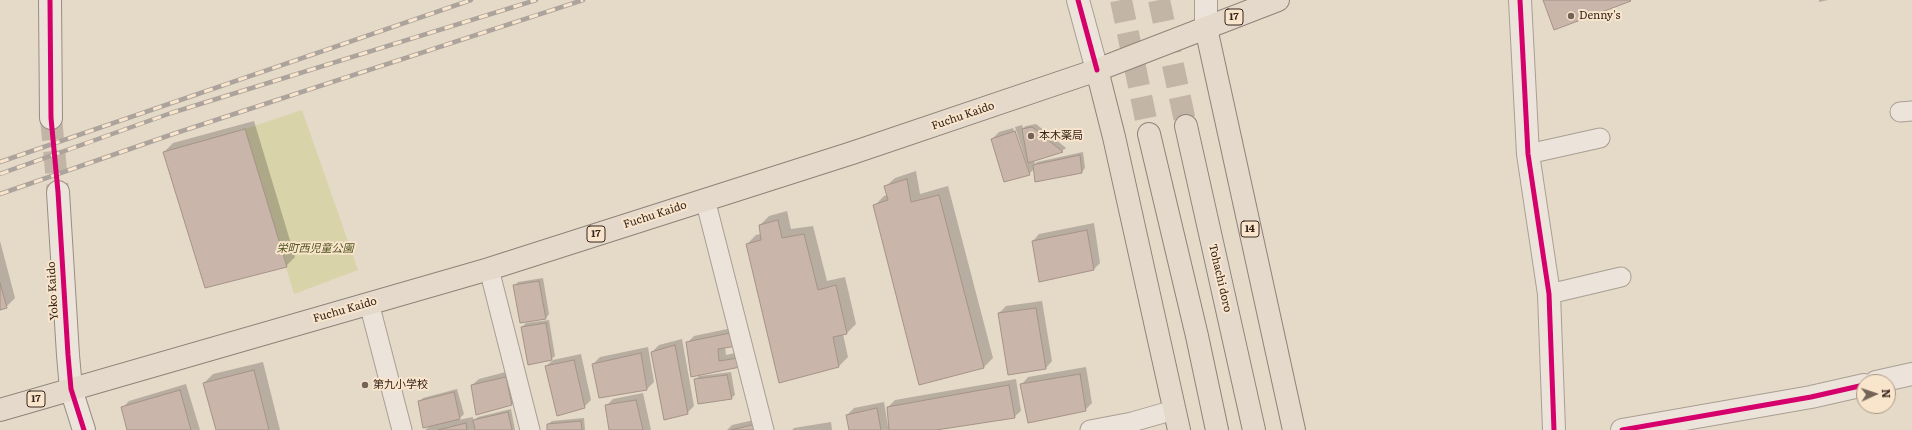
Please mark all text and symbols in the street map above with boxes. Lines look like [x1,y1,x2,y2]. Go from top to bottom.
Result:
road number: 17 [1225,9,1243,25]
place label: Denny's [1579,9,1620,23]
marker: Denny's [1566,11,1576,21]
street label: Fuchu Kaido [930,99,996,133]
place label: 本木薬局 [1039,129,1083,143]
marker: 本木薬局 [1026,131,1036,141]
street label: Fuchu Kaido [622,199,688,231]
road number: 14 [1241,221,1259,237]
road number: 17 [587,226,605,242]
park label: 栄町西児童公園 [277,242,353,256]
street label: Tohachi doro [1206,242,1234,314]
street label: Yoko Kaido [45,261,61,321]
street label: Fuchu Kaido [312,295,378,325]
north arrow [1856,374,1896,414]
place label: 第九小学校 [373,378,428,392]
marker: 第九小学校 [360,380,370,390]
text: N [1879,388,1895,398]
road number: 17 [27,391,45,407]

